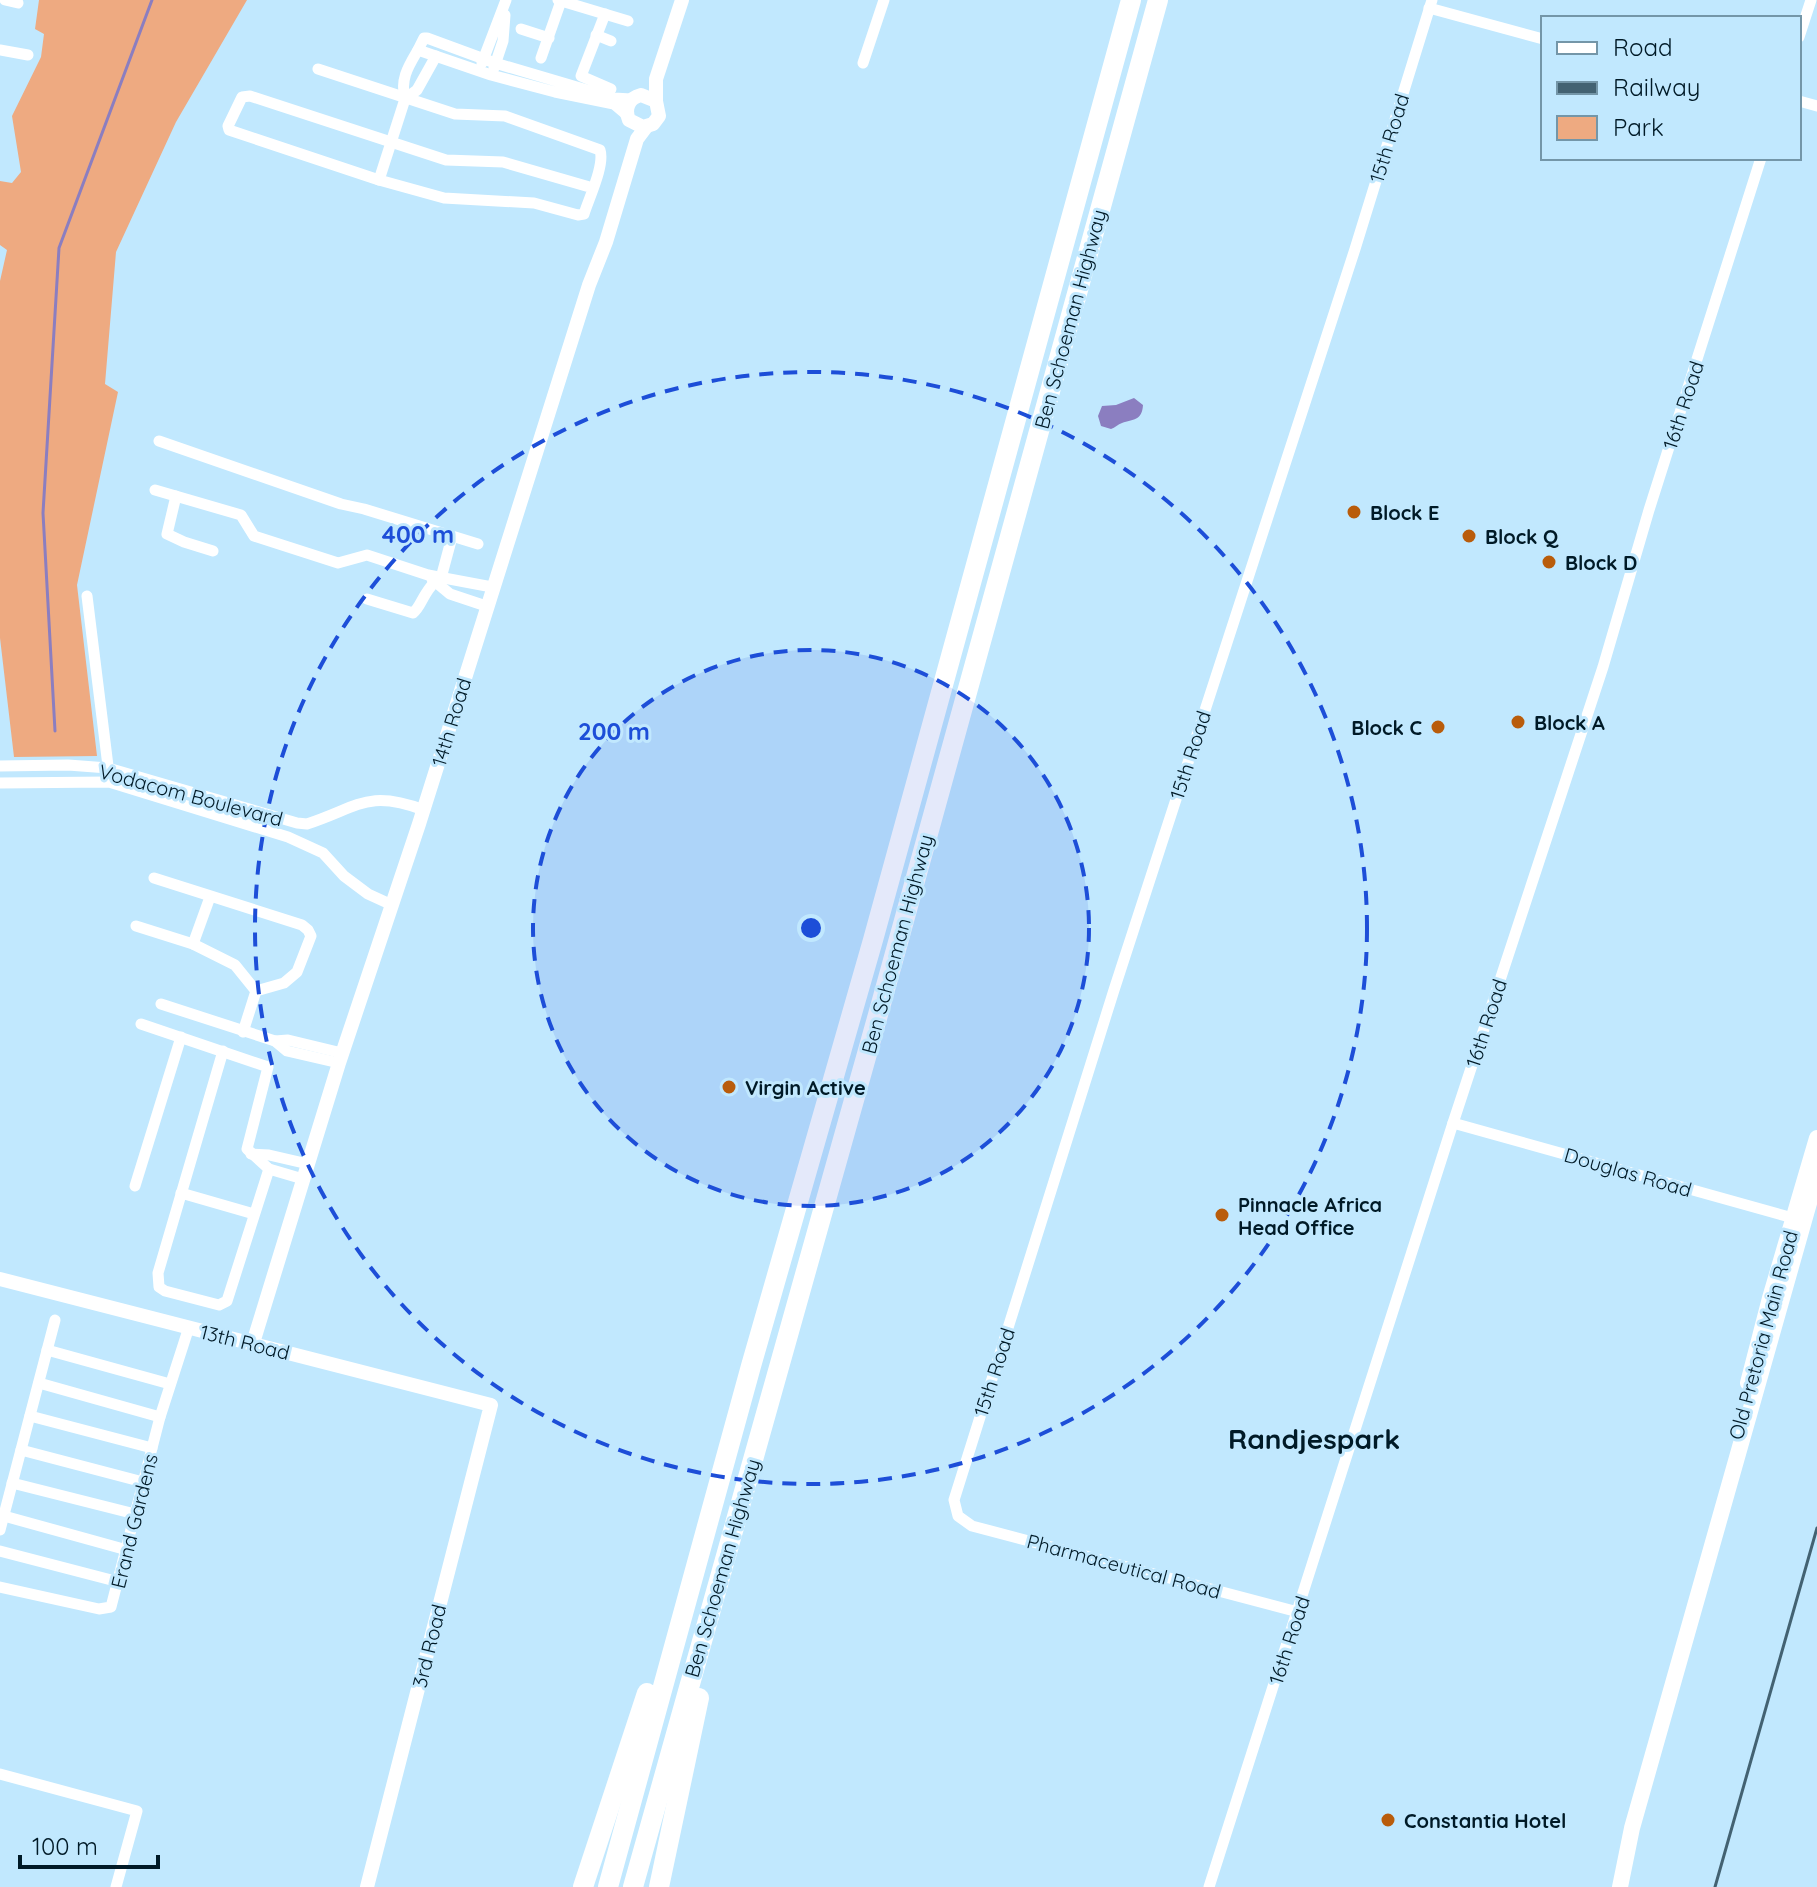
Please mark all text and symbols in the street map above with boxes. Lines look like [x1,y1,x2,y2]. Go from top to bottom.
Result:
legend [1541,16,1801,160]
text: Road [1613,32,1673,62]
text: Railway [1613,72,1700,102]
street label: 15th Road [1364,91,1414,185]
text: Park [1613,112,1664,142]
street label: Ben Schoeman Highway [1029,207,1111,431]
street label: 16th Road [1657,358,1709,452]
place label: Block E [1370,500,1440,525]
marker: Block E [1345,503,1363,521]
text: 400 m [382,519,454,549]
place label: Block Q [1485,524,1559,549]
marker: Block Q [1460,527,1478,545]
place label: Block D [1565,550,1637,575]
marker: Block D [1540,553,1558,571]
street label: 14th Road [426,675,476,769]
street label: 15th Road [1164,708,1216,802]
place label: Block A [1534,710,1605,735]
marker: Block A [1509,713,1527,731]
place label: Block C [1351,715,1422,740]
text: 200 m [578,716,650,746]
marker: Block C [1429,718,1447,736]
street label: Vodacom Boulevard [96,758,286,832]
street label: Ben Schoeman Highway [856,832,938,1056]
centre of rings [797,914,825,942]
street label: 16th Road [1460,976,1512,1070]
place label: Virgin Active [745,1075,866,1100]
marker: Virgin Active [720,1078,738,1096]
street label: Douglas Road [1561,1142,1695,1202]
place label: Pinnacle Africa Head Office [1238,1192,1382,1240]
marker: Pinnacle Africa Head Office [1213,1206,1231,1224]
street label: Old Pretoria Main Road [1723,1228,1803,1442]
street label: 13th Road [198,1319,292,1365]
street label: 15th Road [968,1325,1020,1419]
district label: Randjespark [1228,1421,1400,1456]
street label: Erand Gardens [105,1451,163,1591]
street label: Ben Schoeman Highway [679,1456,765,1680]
street label: Pharmaceutical Road [1024,1528,1224,1604]
street label: 16th Road [1263,1593,1315,1687]
street label: 3rd Road [407,1602,451,1690]
place label: Constantia Hotel [1404,1808,1566,1833]
marker: Constantia Hotel [1379,1811,1397,1829]
scale bar [20,1819,158,1869]
text: 100 m [32,1831,98,1861]

